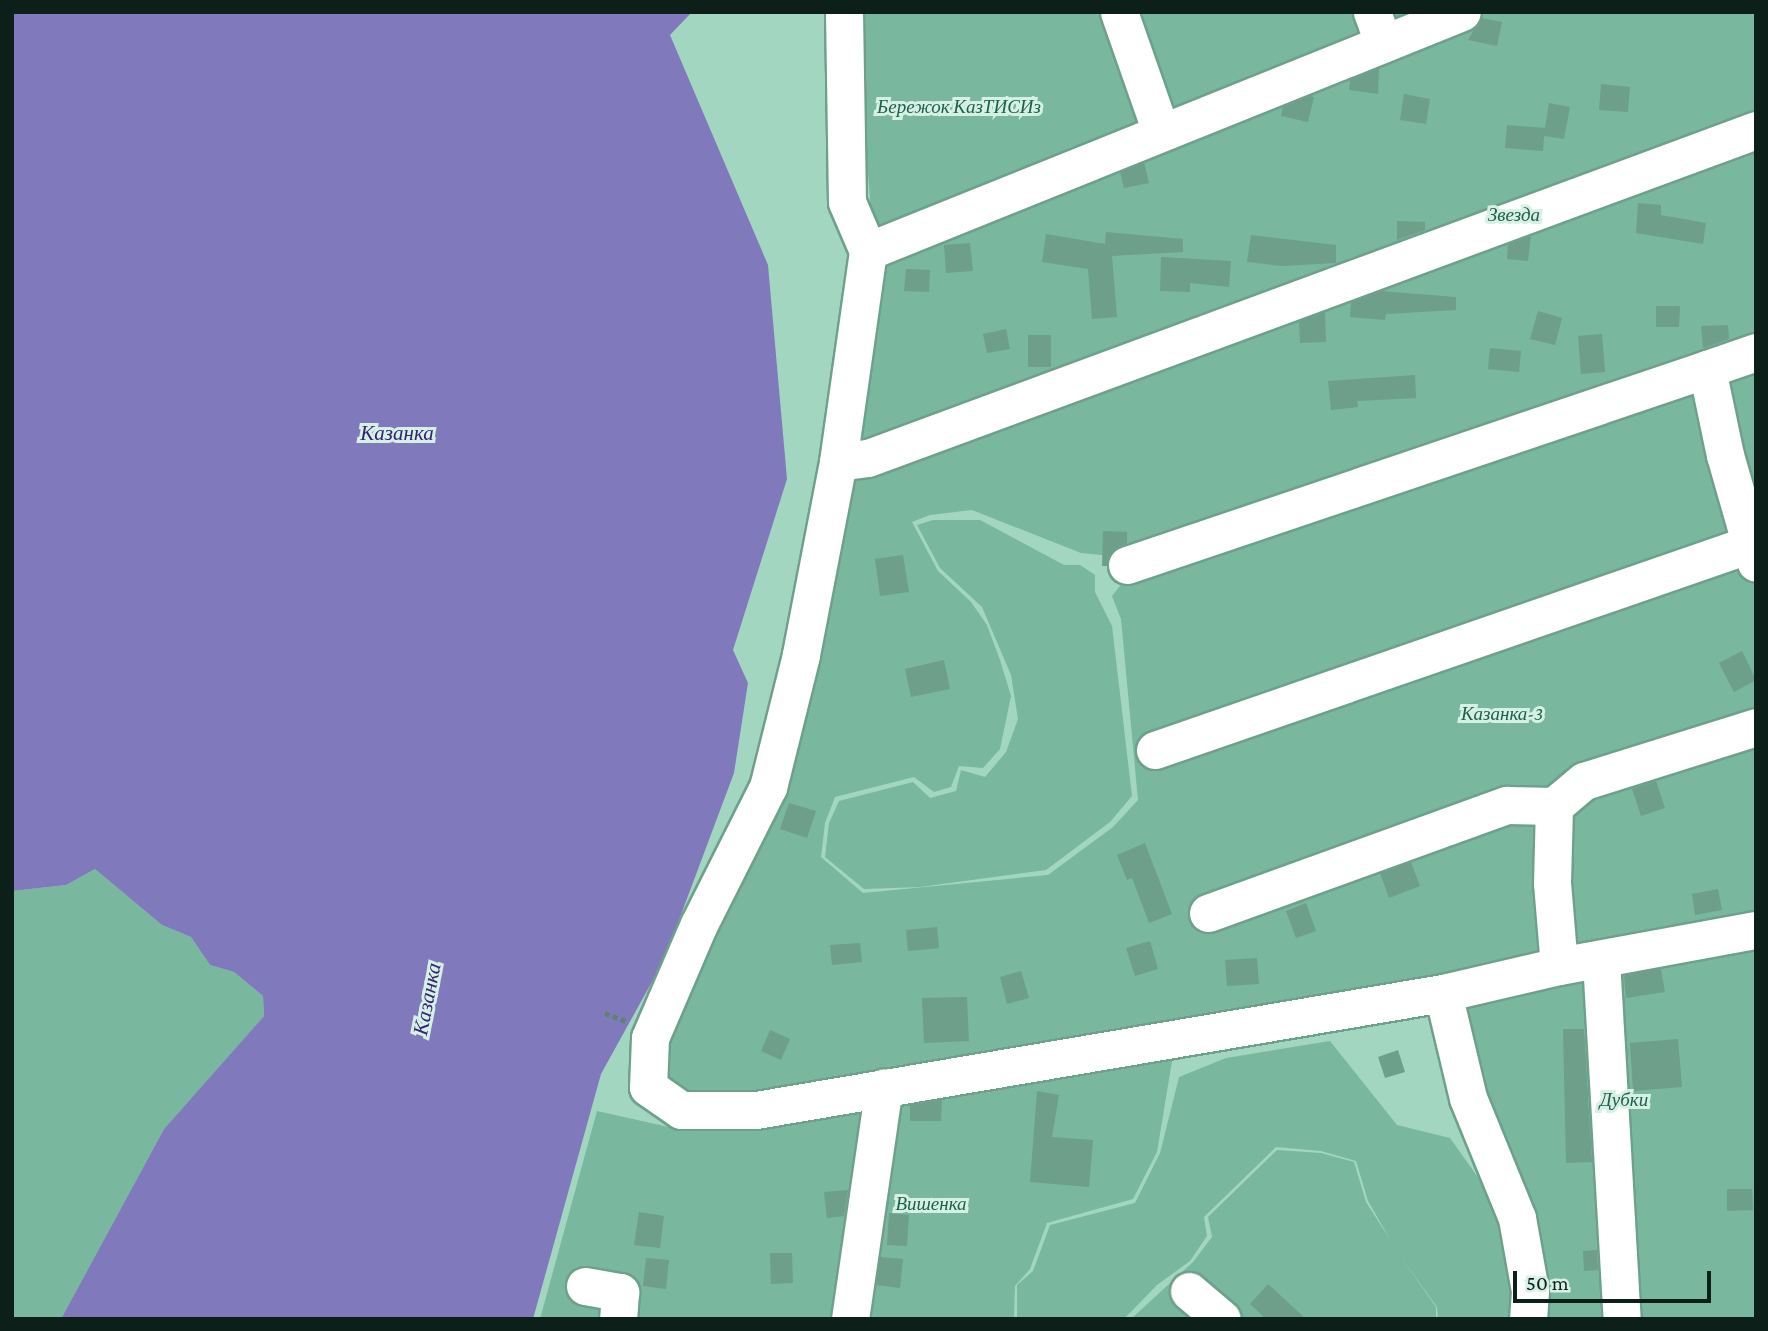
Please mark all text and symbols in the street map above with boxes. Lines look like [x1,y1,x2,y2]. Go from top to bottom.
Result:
park label: Бережок КазТИСИз [877,96,1041,118]
park label: Звезда [1488,204,1540,226]
water label: Казанка [360,420,434,446]
park label: Казанка-3 [1461,703,1543,725]
water label: Казанка [408,961,446,1037]
park label: Дубки [1600,1089,1648,1111]
park label: Вишенка [895,1193,967,1215]
scale bar [1516,1258,1714,1302]
text: 50 m [1526,1271,1569,1295]

